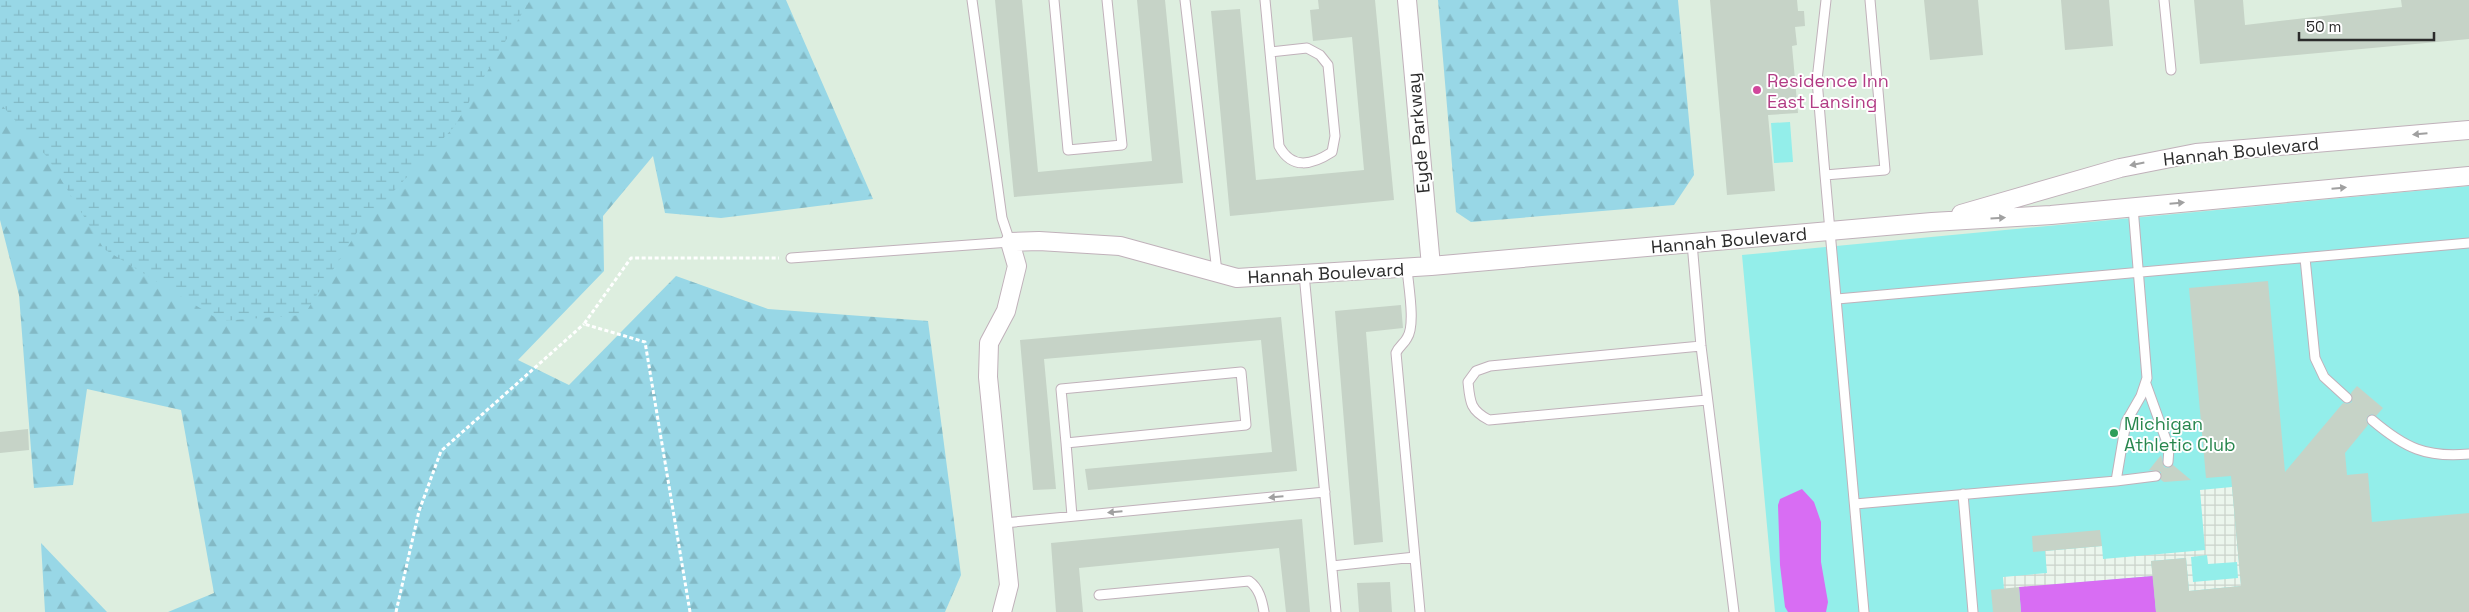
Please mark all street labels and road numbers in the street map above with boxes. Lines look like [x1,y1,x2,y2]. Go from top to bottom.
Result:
street label: Eyde Parkway [1401,72,1435,194]
street label: Hannah Boulevard [2162,131,2320,171]
street label: Hannah Boulevard [1650,222,1808,258]
street label: Hannah Boulevard [1247,257,1405,289]

